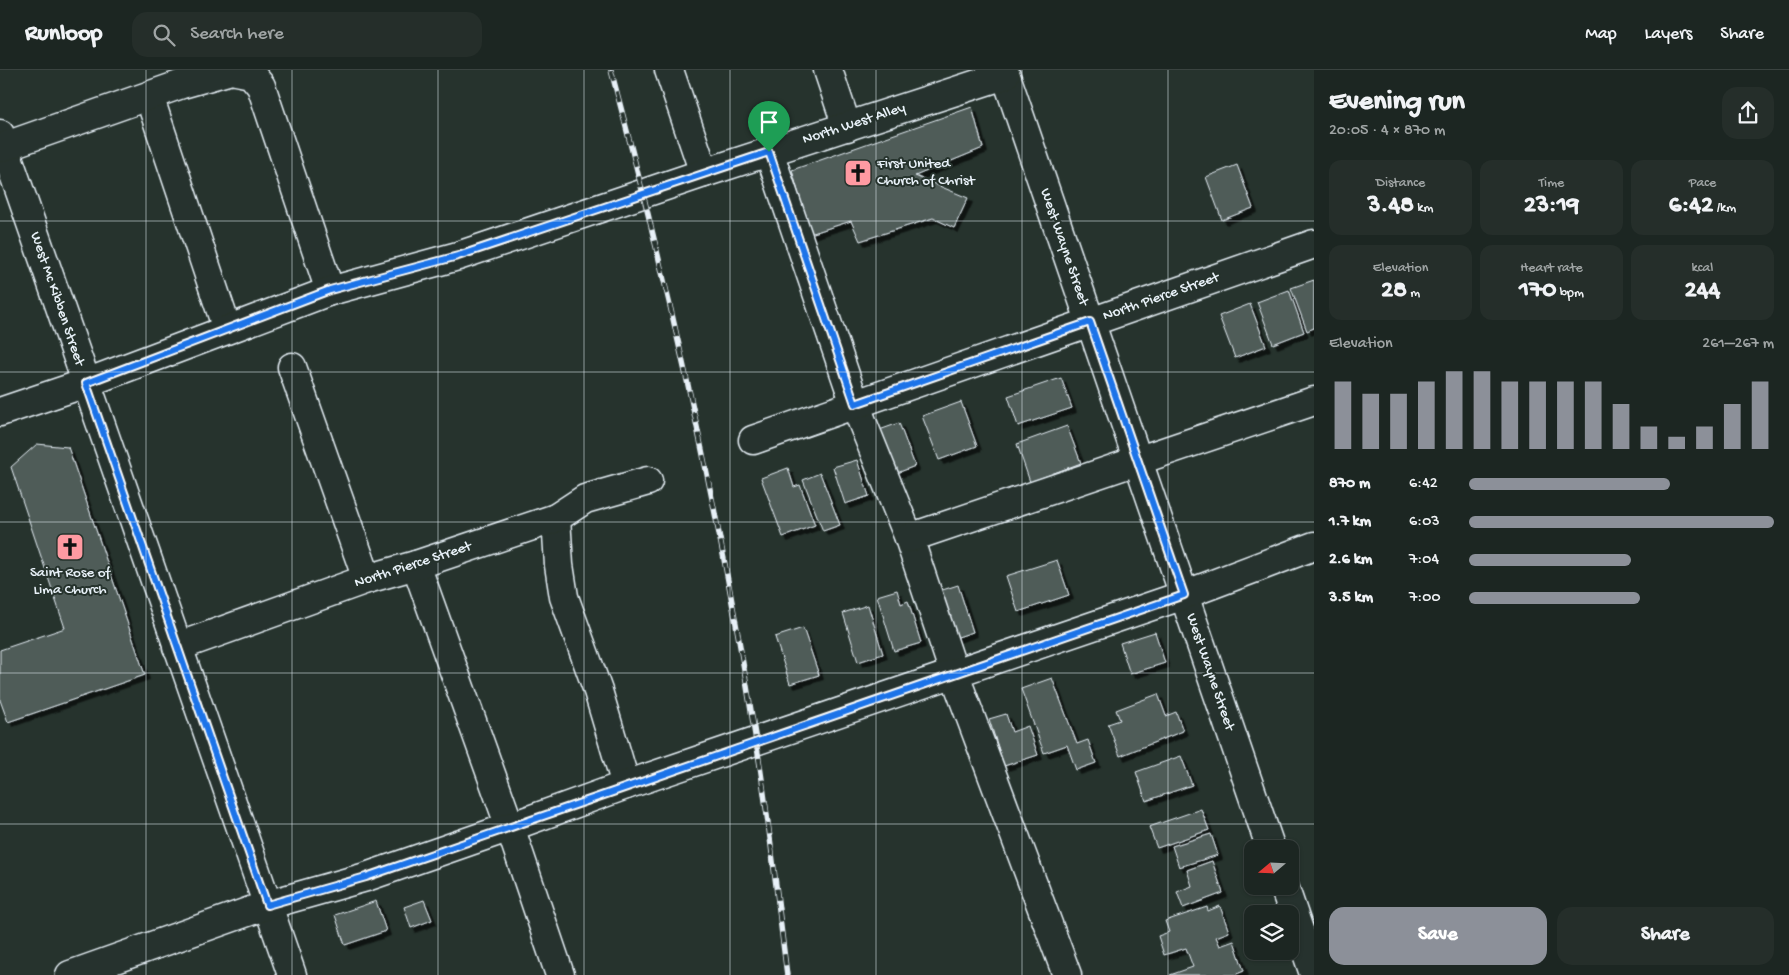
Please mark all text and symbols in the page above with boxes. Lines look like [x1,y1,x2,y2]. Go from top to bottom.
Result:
search box [132,12,482,57]
text: Runloop [25,20,102,49]
icon: search [150,21,178,49]
text: Search here [190,23,284,46]
text: Map [1585,24,1617,45]
text: Layers [1645,24,1692,45]
text: Share [1720,24,1764,45]
text: Evening run [1329,86,1465,119]
button: share [1722,87,1774,139]
street label: North West Alley [800,99,908,149]
pin [748,101,790,152]
icon: arrive [755,108,783,136]
text: 20:05 · 4 × 870 m [1329,122,1445,141]
place label: First United Church of Christ [876,155,976,190]
church icon: First United Church of Christ [843,158,873,188]
text: Distance [1376,175,1425,192]
text: Time [1539,175,1564,192]
text: Pace [1689,175,1716,192]
street label: West Wayne Street [1036,186,1093,310]
text: 3.48 [1368,192,1414,221]
text: 23:19 [1524,192,1579,221]
text: 6:42 [1669,192,1713,221]
text: km [1414,200,1433,217]
text: /km [1713,200,1736,217]
street label: West Mc Kibben Street [26,230,89,370]
text: Elevation [1373,260,1428,277]
text: Heart rate [1520,260,1583,277]
text: kcal [1692,260,1713,277]
street label: North Pierce Street [1101,268,1223,325]
text: 28 [1381,277,1407,306]
text: 170 [1519,277,1556,306]
text: 244 [1685,277,1720,306]
text: m [1407,285,1420,302]
text: bpm [1556,285,1584,302]
text: Elevation [1329,335,1393,354]
text: 261–267 m [1702,335,1774,354]
text: 870 m [1329,475,1370,494]
text: 6:42 [1409,475,1438,494]
text: 1.7 km [1329,513,1371,532]
text: 6:03 [1409,513,1440,532]
church icon: Saint Rose of Lima Church [55,532,85,562]
street label: North Pierce Street [352,537,475,592]
text: 2.6 km [1329,551,1372,570]
text: 7:04 [1409,551,1439,570]
place label: Saint Rose of Lima Church [30,564,111,599]
text: 3.5 km [1329,589,1373,608]
text: 7:00 [1409,589,1441,608]
street label: West Wayne Street [1182,611,1239,735]
north arrow [1244,840,1299,895]
map controls [1244,840,1299,960]
button: layers [1244,905,1299,960]
button: Save [1329,907,1547,965]
button: Share [1557,907,1774,965]

